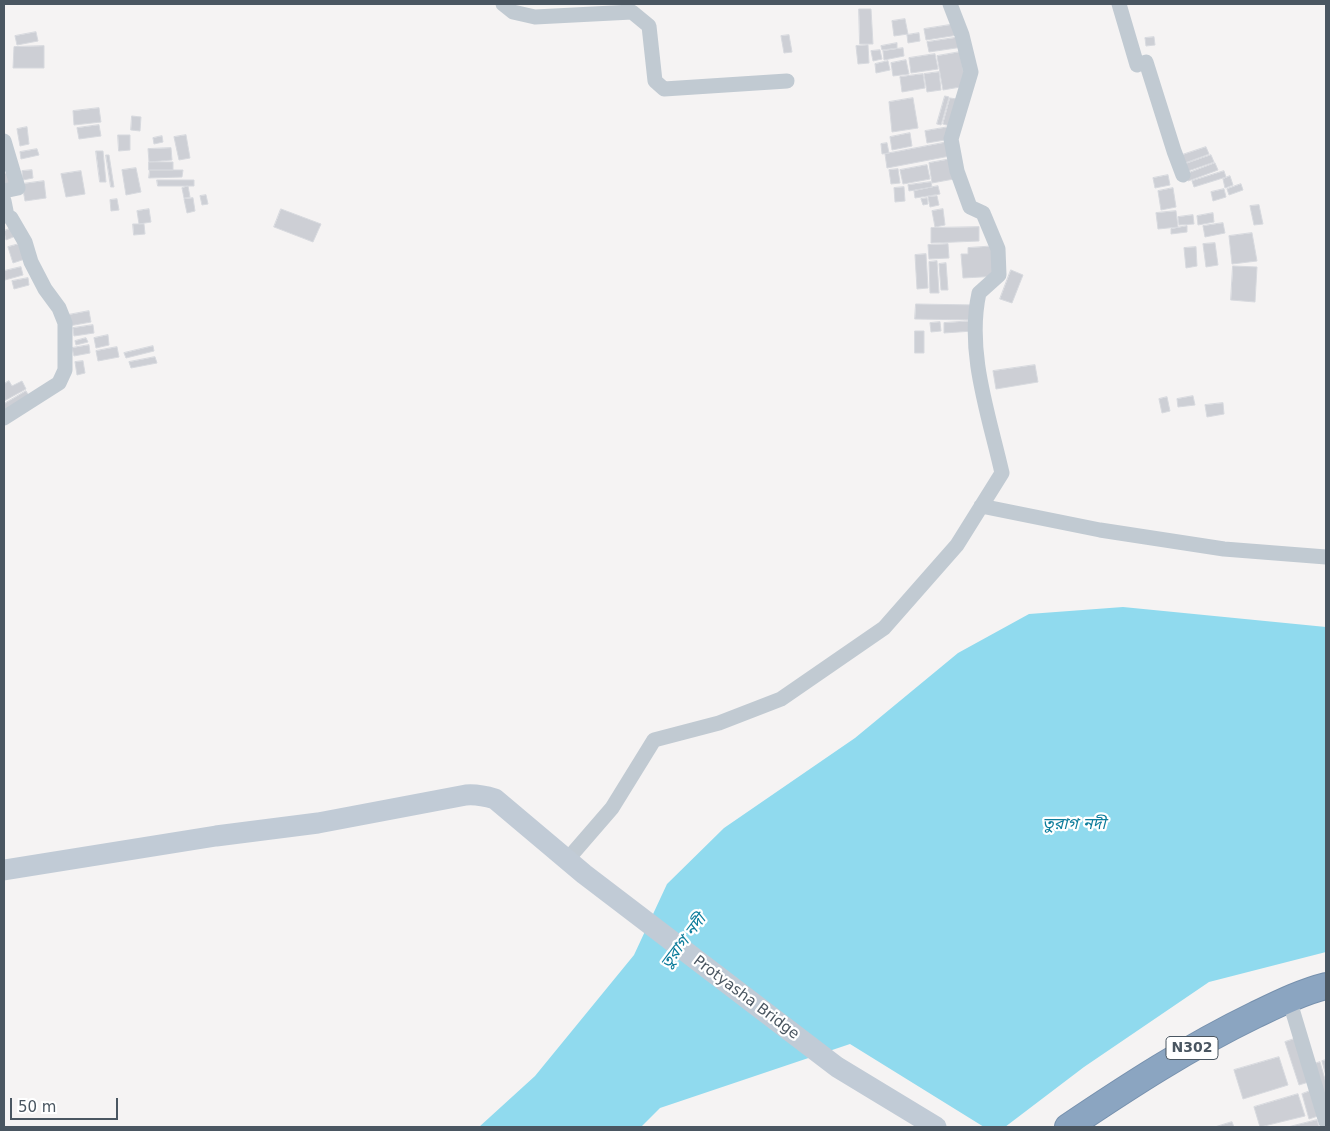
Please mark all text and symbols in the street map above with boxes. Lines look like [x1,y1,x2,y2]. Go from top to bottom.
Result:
water label: তুরাগ নদী [1042,815,1106,835]
water label: তুরাগ নদী [657,911,711,973]
street label: Protyasha Bridge [690,952,802,1044]
road number: N302 [1166,1036,1218,1060]
scale bar [12,1088,120,1120]
text: 50 m [18,1098,56,1116]

